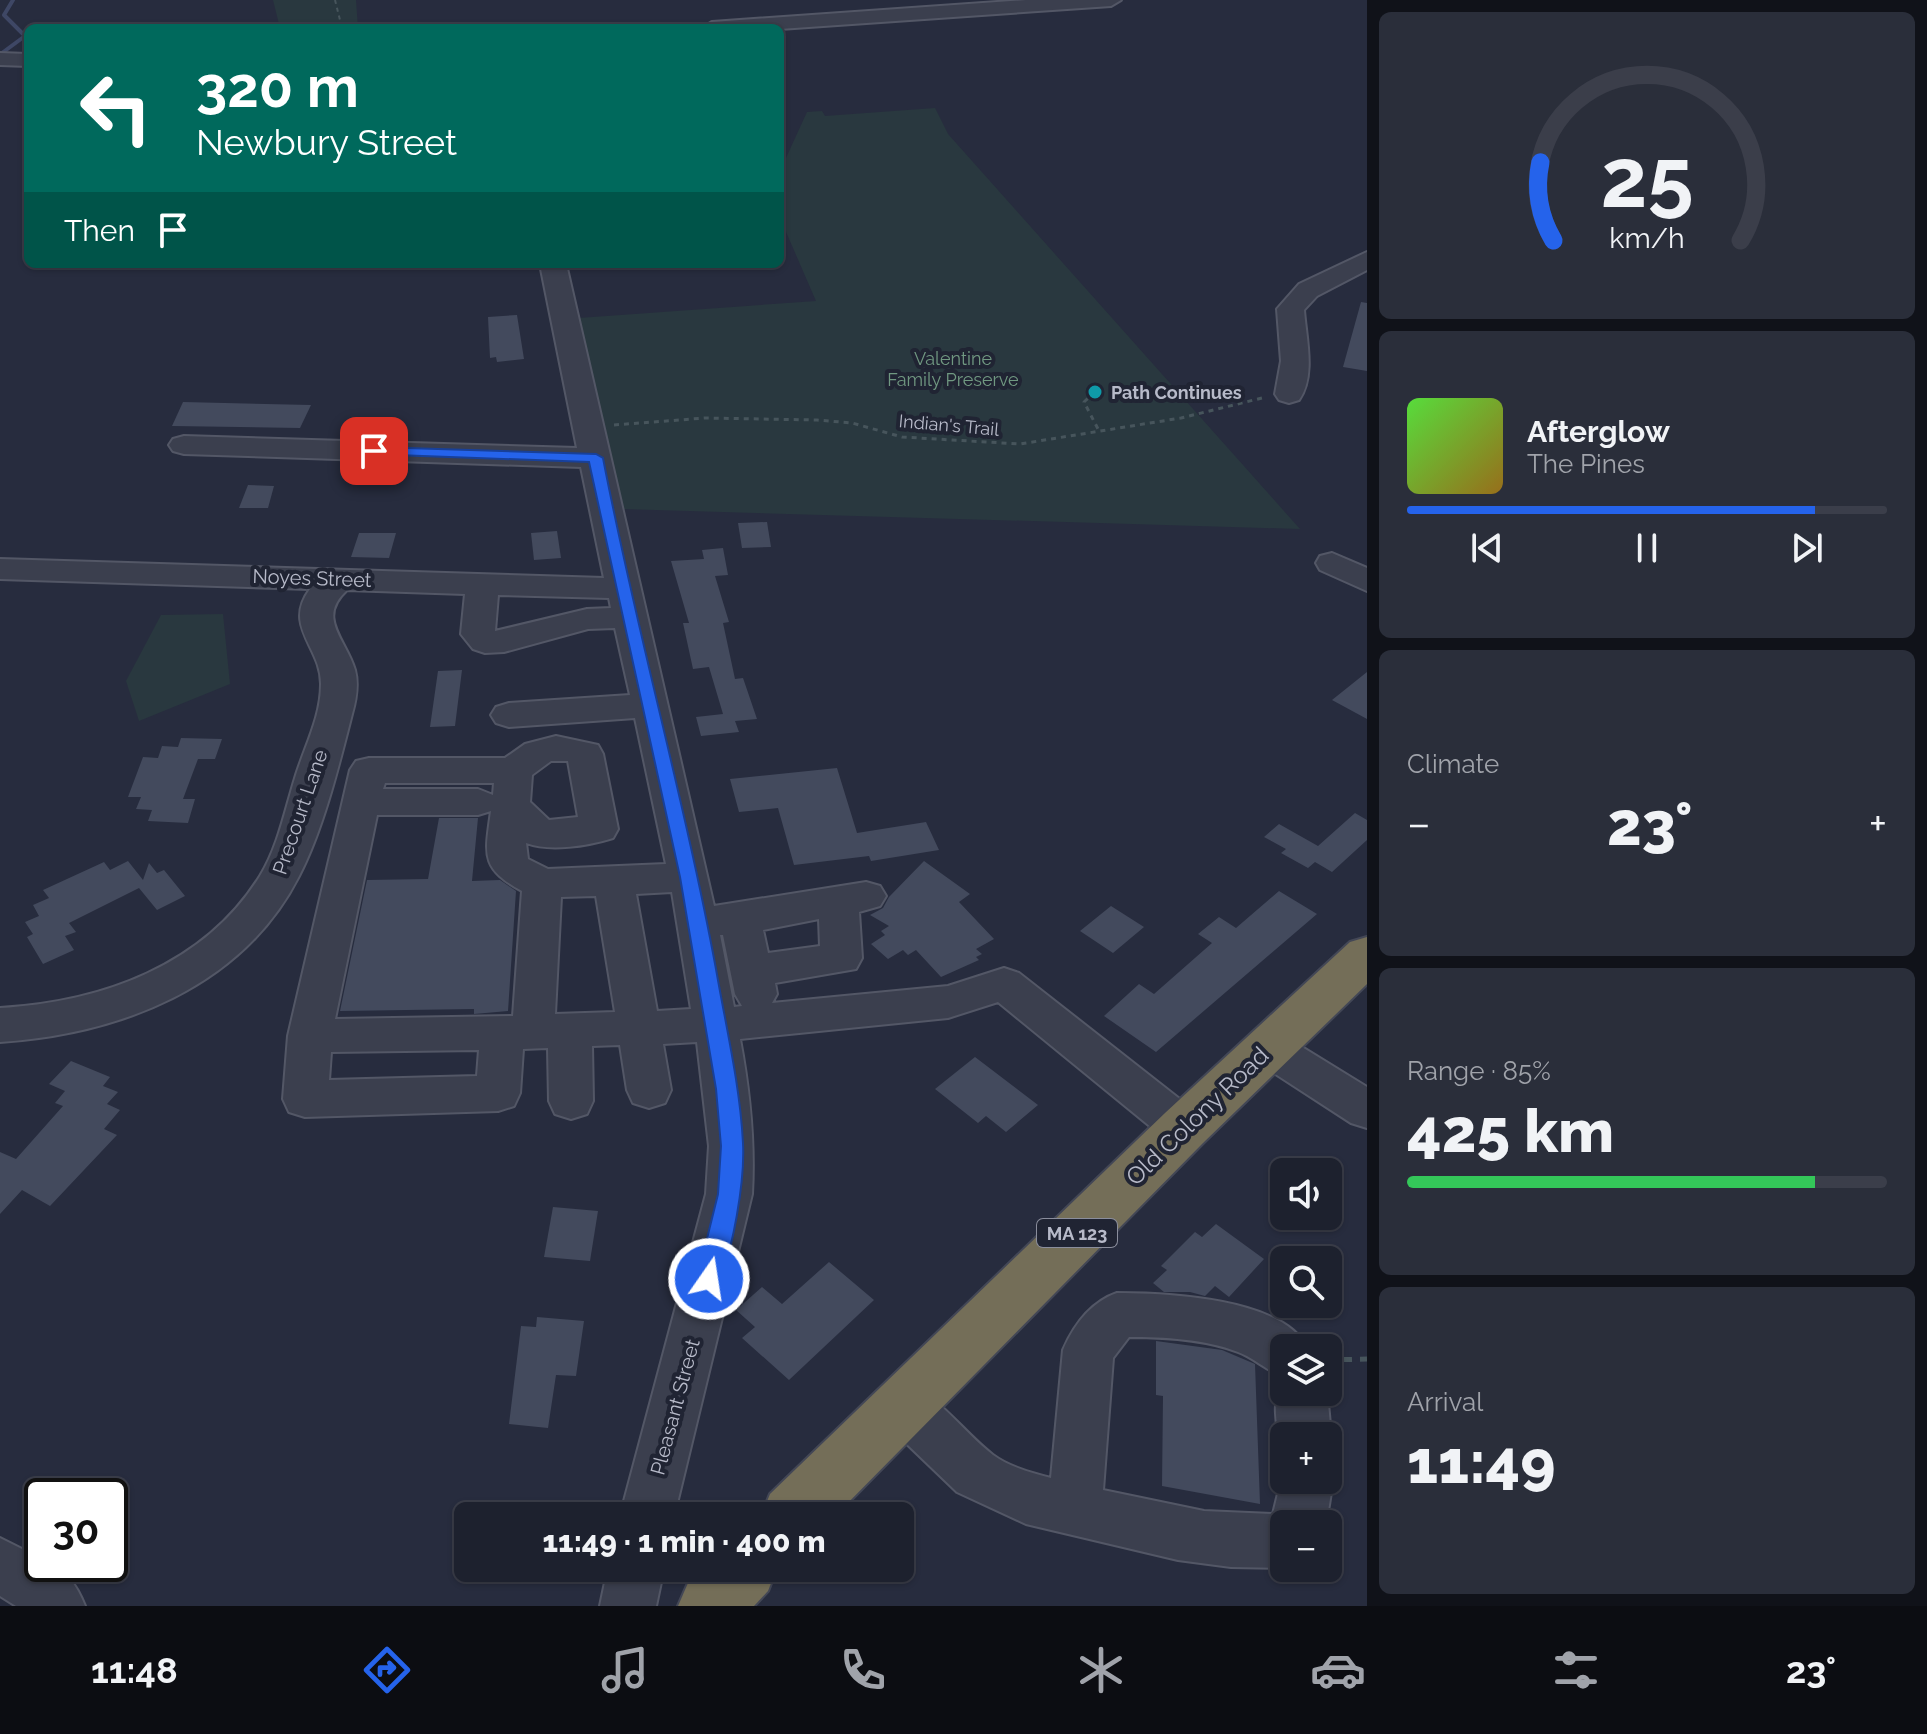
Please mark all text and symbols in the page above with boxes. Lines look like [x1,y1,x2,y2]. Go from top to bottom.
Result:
text: 320 m [196,54,359,120]
icon: left [64,56,168,160]
text: Newbury Street [196,121,457,163]
text: 25 [1600,129,1694,226]
icon: arrive [151,208,195,252]
text: Then [64,213,135,248]
text: km/h [1609,222,1685,256]
park label: Valentine Family Preserve [887,348,1019,390]
place label: Path Continues [1111,382,1242,403]
marker: Path Continues [1086,383,1104,401]
street label: Indian's Trail [898,410,1000,440]
text: Afterglow [1527,414,1670,449]
pin [340,417,408,485]
icon: arrive [352,429,396,473]
text: The Pines [1527,449,1645,479]
icon: previous [1465,526,1509,570]
icon: pause [1625,526,1669,570]
icon: next [1785,526,1829,570]
street label: Noyes Street [252,564,372,592]
street label: Precourt Lane [267,746,333,878]
text: Climate [1407,749,1499,779]
text: 23° [1607,789,1693,859]
text: − [1407,798,1431,849]
text: + [1869,798,1887,849]
street label: Old Colony Road [1120,1041,1274,1191]
text: Range · 85% [1407,1056,1551,1086]
text: 425 km [1407,1096,1614,1166]
map controls [1270,1158,1342,1582]
button: sound [1270,1158,1342,1230]
road number: MA 123 [1037,1219,1117,1247]
position arrow [667,1237,751,1321]
button: search [1270,1246,1342,1318]
button: layers [1270,1334,1342,1406]
street label: Pleasant Street [645,1336,705,1478]
text: Arrival [1407,1387,1483,1417]
button: + [1270,1422,1342,1494]
text: 11:49 [1407,1427,1556,1497]
speed limit sign: 30 [24,1478,128,1582]
button: − [1270,1510,1342,1582]
text: 11:49 · 1 min · 400 m [543,1524,825,1559]
icon: directions [359,1642,415,1698]
icon: music [597,1642,653,1698]
icon: phone [835,1642,891,1698]
icon: climate [1073,1642,1129,1698]
icon: car [1310,1642,1366,1698]
icon: filters [1548,1642,1604,1698]
text: 11:48 [91,1649,178,1691]
text: 23° [1786,1649,1836,1691]

